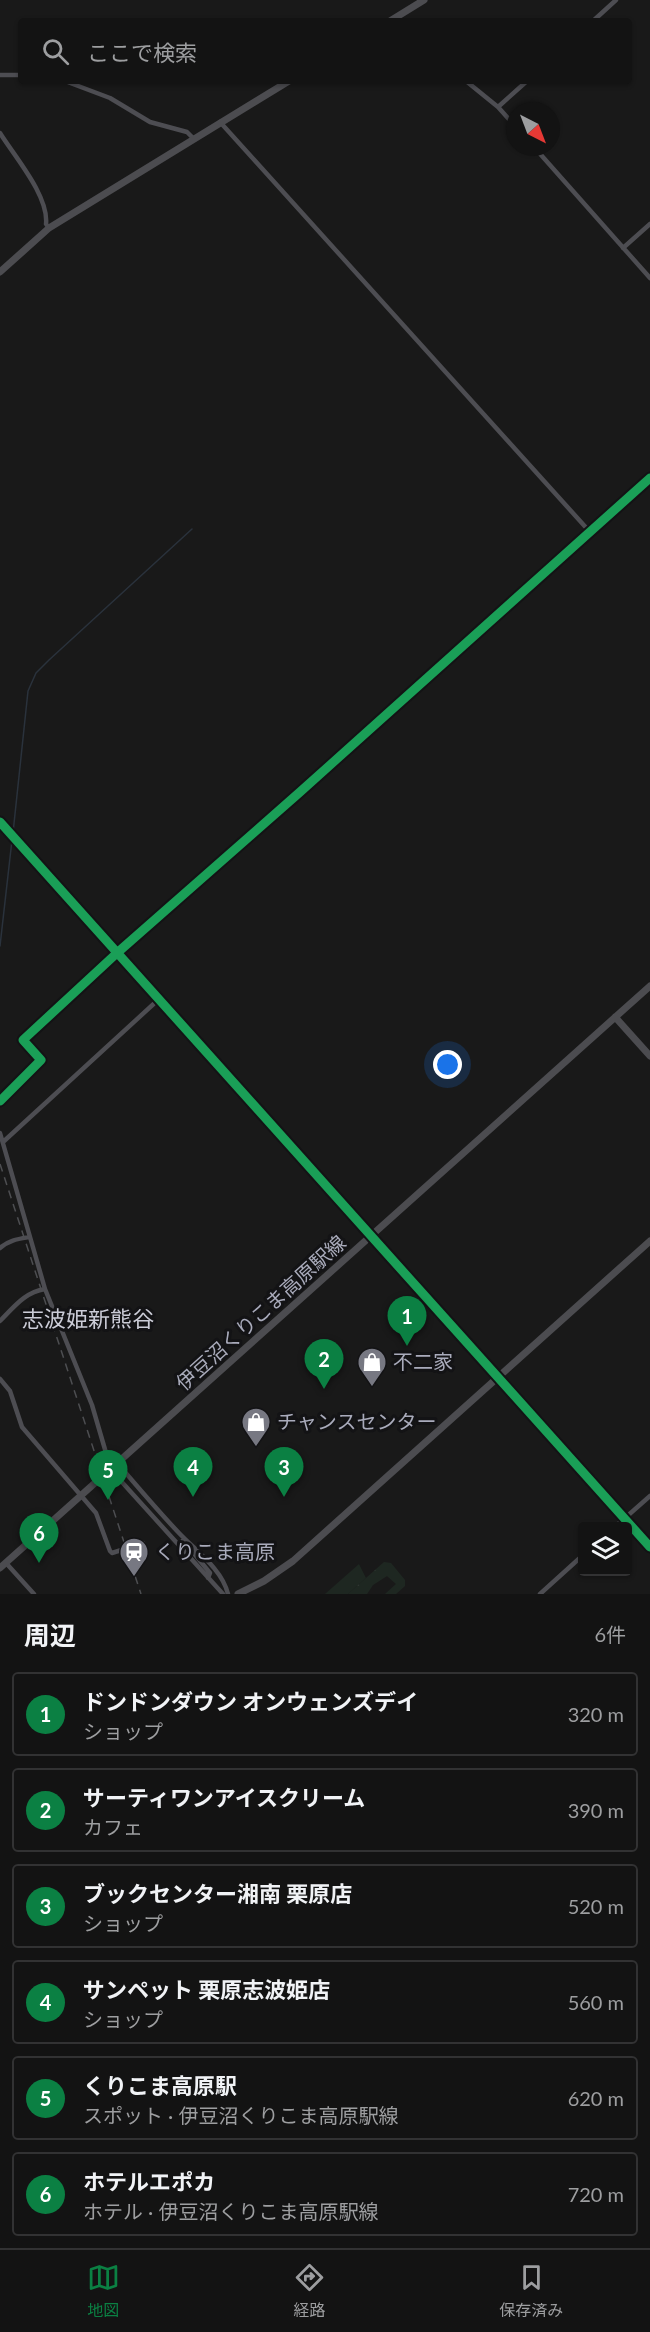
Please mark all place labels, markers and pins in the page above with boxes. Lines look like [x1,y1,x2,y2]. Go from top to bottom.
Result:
pin: 1 [388,1296,426,1346]
pin: 2 [304,1340,344,1389]
shop icon: 不二家 [356,1346,388,1388]
place label: 不二家 [393,1349,453,1373]
shop icon: チャンスセンター [240,1406,272,1448]
place label: チャンスセンター [277,1409,436,1433]
pin: 4 [174,1448,212,1497]
pin: 3 [264,1448,304,1497]
pin: 5 [88,1450,128,1500]
pin: 6 [20,1514,58,1563]
station icon: くりこま高原 [118,1536,150,1578]
place label: くりこま高原 [155,1539,275,1563]

